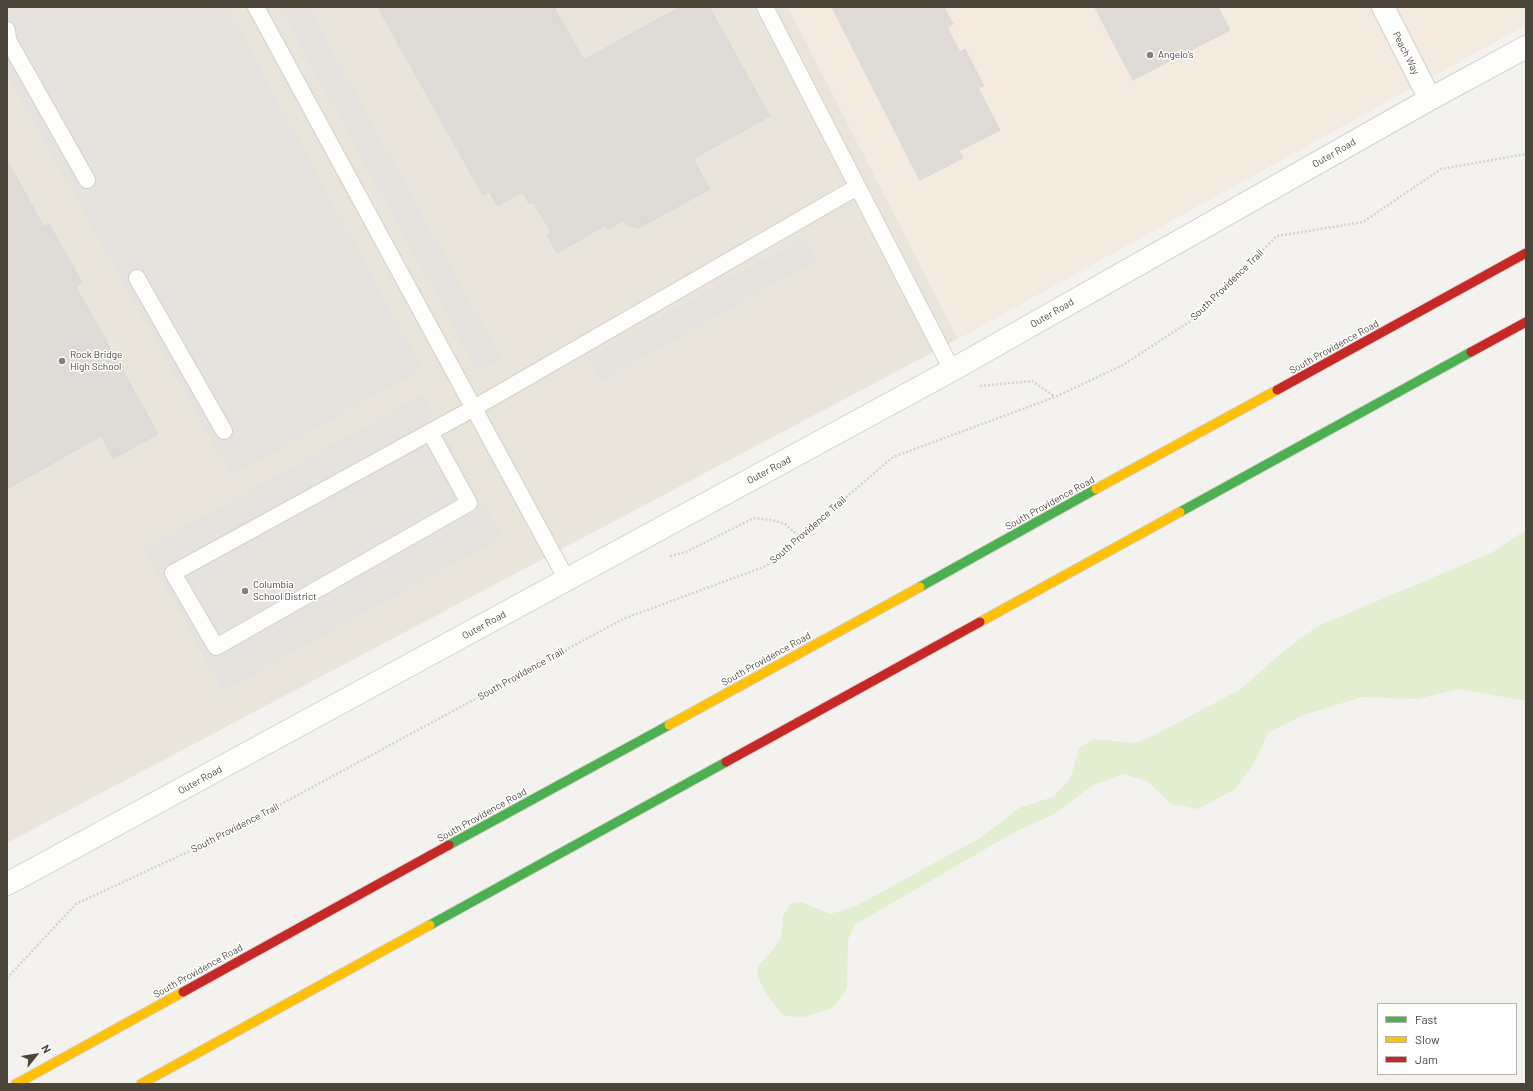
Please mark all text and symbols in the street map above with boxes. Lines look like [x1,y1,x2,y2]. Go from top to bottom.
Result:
street label: Peach Way [1390,29,1422,77]
place label: Angelo's [1158,49,1194,61]
marker: Angelo's [1145,50,1155,60]
street label: Outer Road [1310,136,1358,170]
street label: South Providence Trail [1188,247,1266,323]
street label: Outer Road [1028,296,1076,330]
street label: South Providence Road [1287,317,1381,377]
place label: Rock Bridge High School [70,349,122,372]
marker: Rock Bridge High School [57,356,67,366]
street label: Outer Road [745,453,793,487]
street label: South Providence Road [1003,473,1097,533]
street label: South Providence Trail [767,494,849,566]
place label: Columbia School District [253,579,317,602]
marker: Columbia School District [240,586,250,596]
street label: Outer Road [460,608,508,642]
street label: South Providence Road [719,629,813,689]
street label: South Providence Trail [476,645,566,703]
street label: Outer Road [176,763,224,797]
street label: South Providence Road [435,785,529,845]
street label: South Providence Trail [189,801,281,855]
street label: South Providence Road [151,941,245,1001]
legend [1377,1003,1517,1075]
text: Fast [1415,1012,1438,1026]
text: Slow [1415,1032,1440,1046]
north arrow [16,1035,56,1075]
text: N [39,1042,54,1055]
text: Jam [1415,1052,1438,1066]

